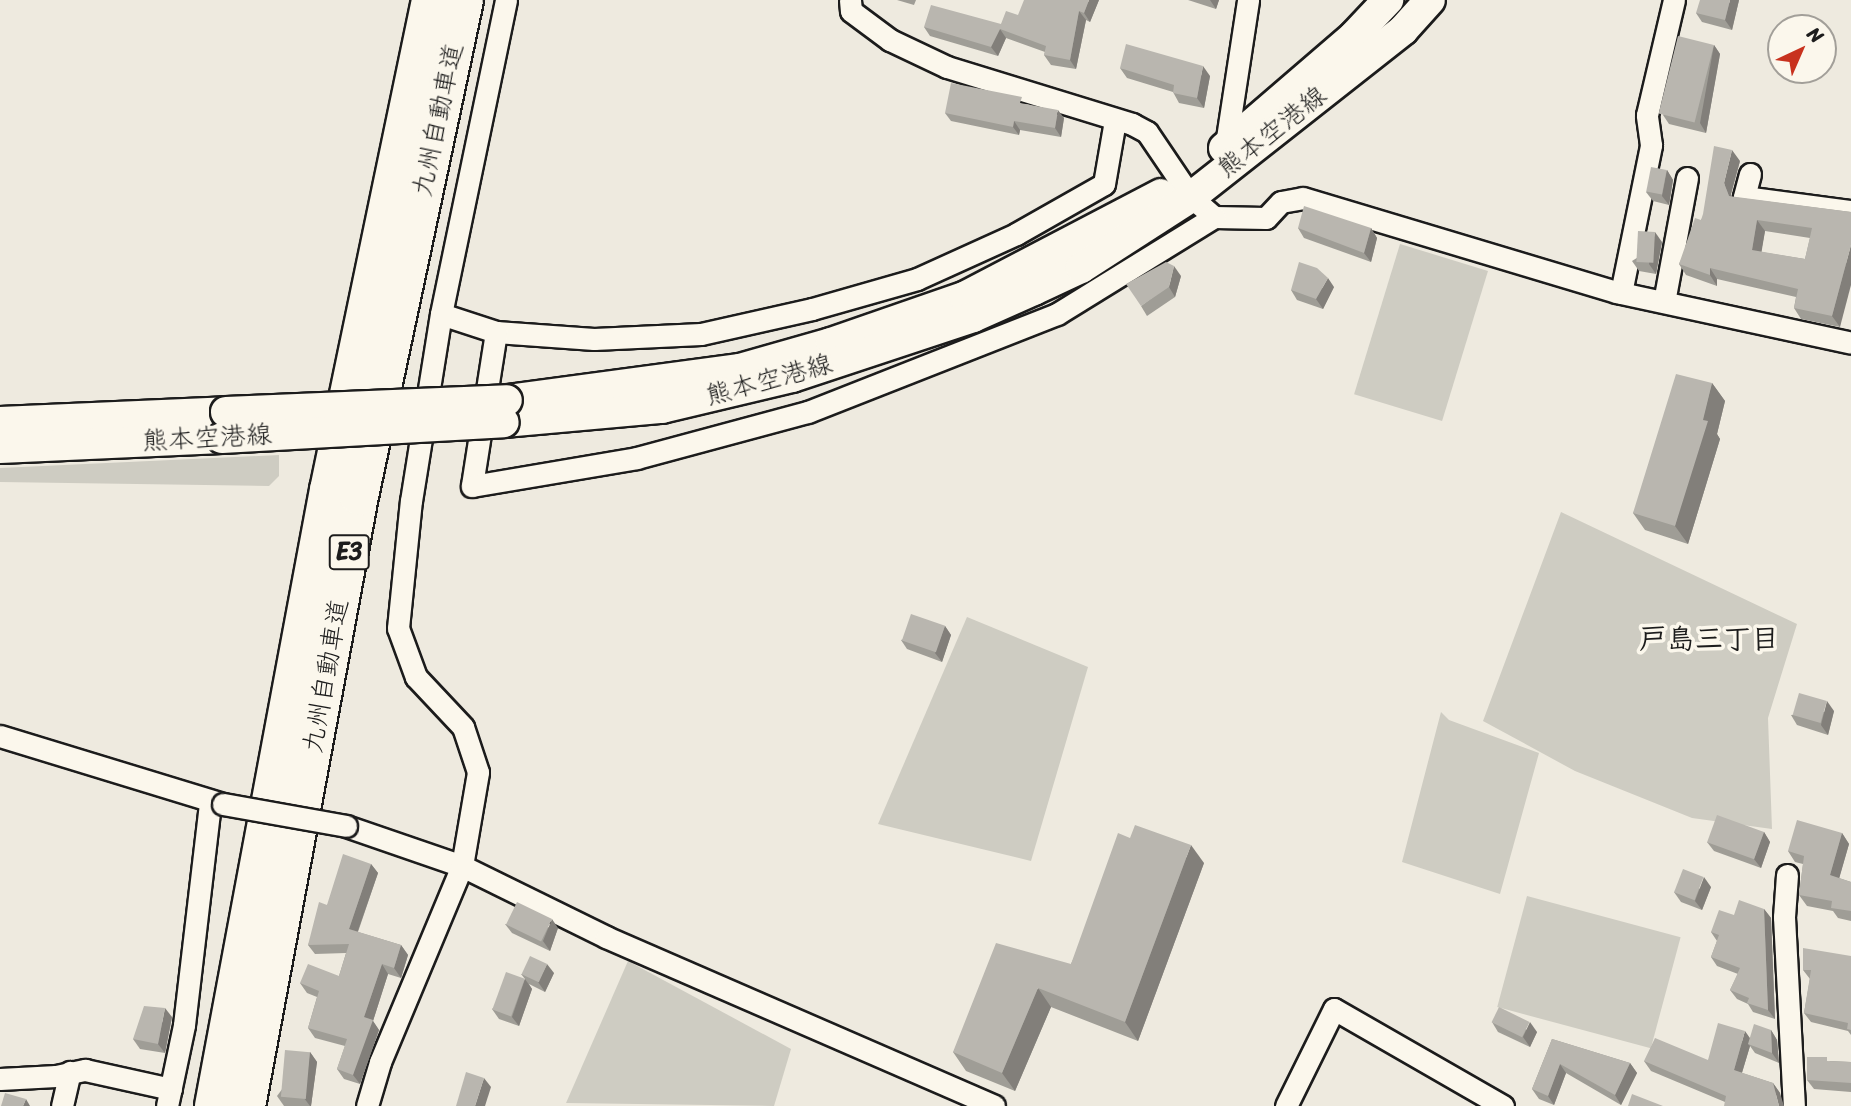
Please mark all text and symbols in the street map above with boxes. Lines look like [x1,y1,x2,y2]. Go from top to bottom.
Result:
north arrow [1767,14,1837,84]
text: N [1799,19,1832,51]
street label: 九州自動車道 [407,40,469,200]
street label: 熊本空港線 [1211,80,1333,184]
street label: 熊本空港線 [702,348,836,412]
street label: 熊本空港線 [141,419,273,457]
road number: E3 [328,532,370,572]
street label: 九州自動車道 [297,596,355,756]
district label: 戸島三丁目 [1639,622,1779,656]

